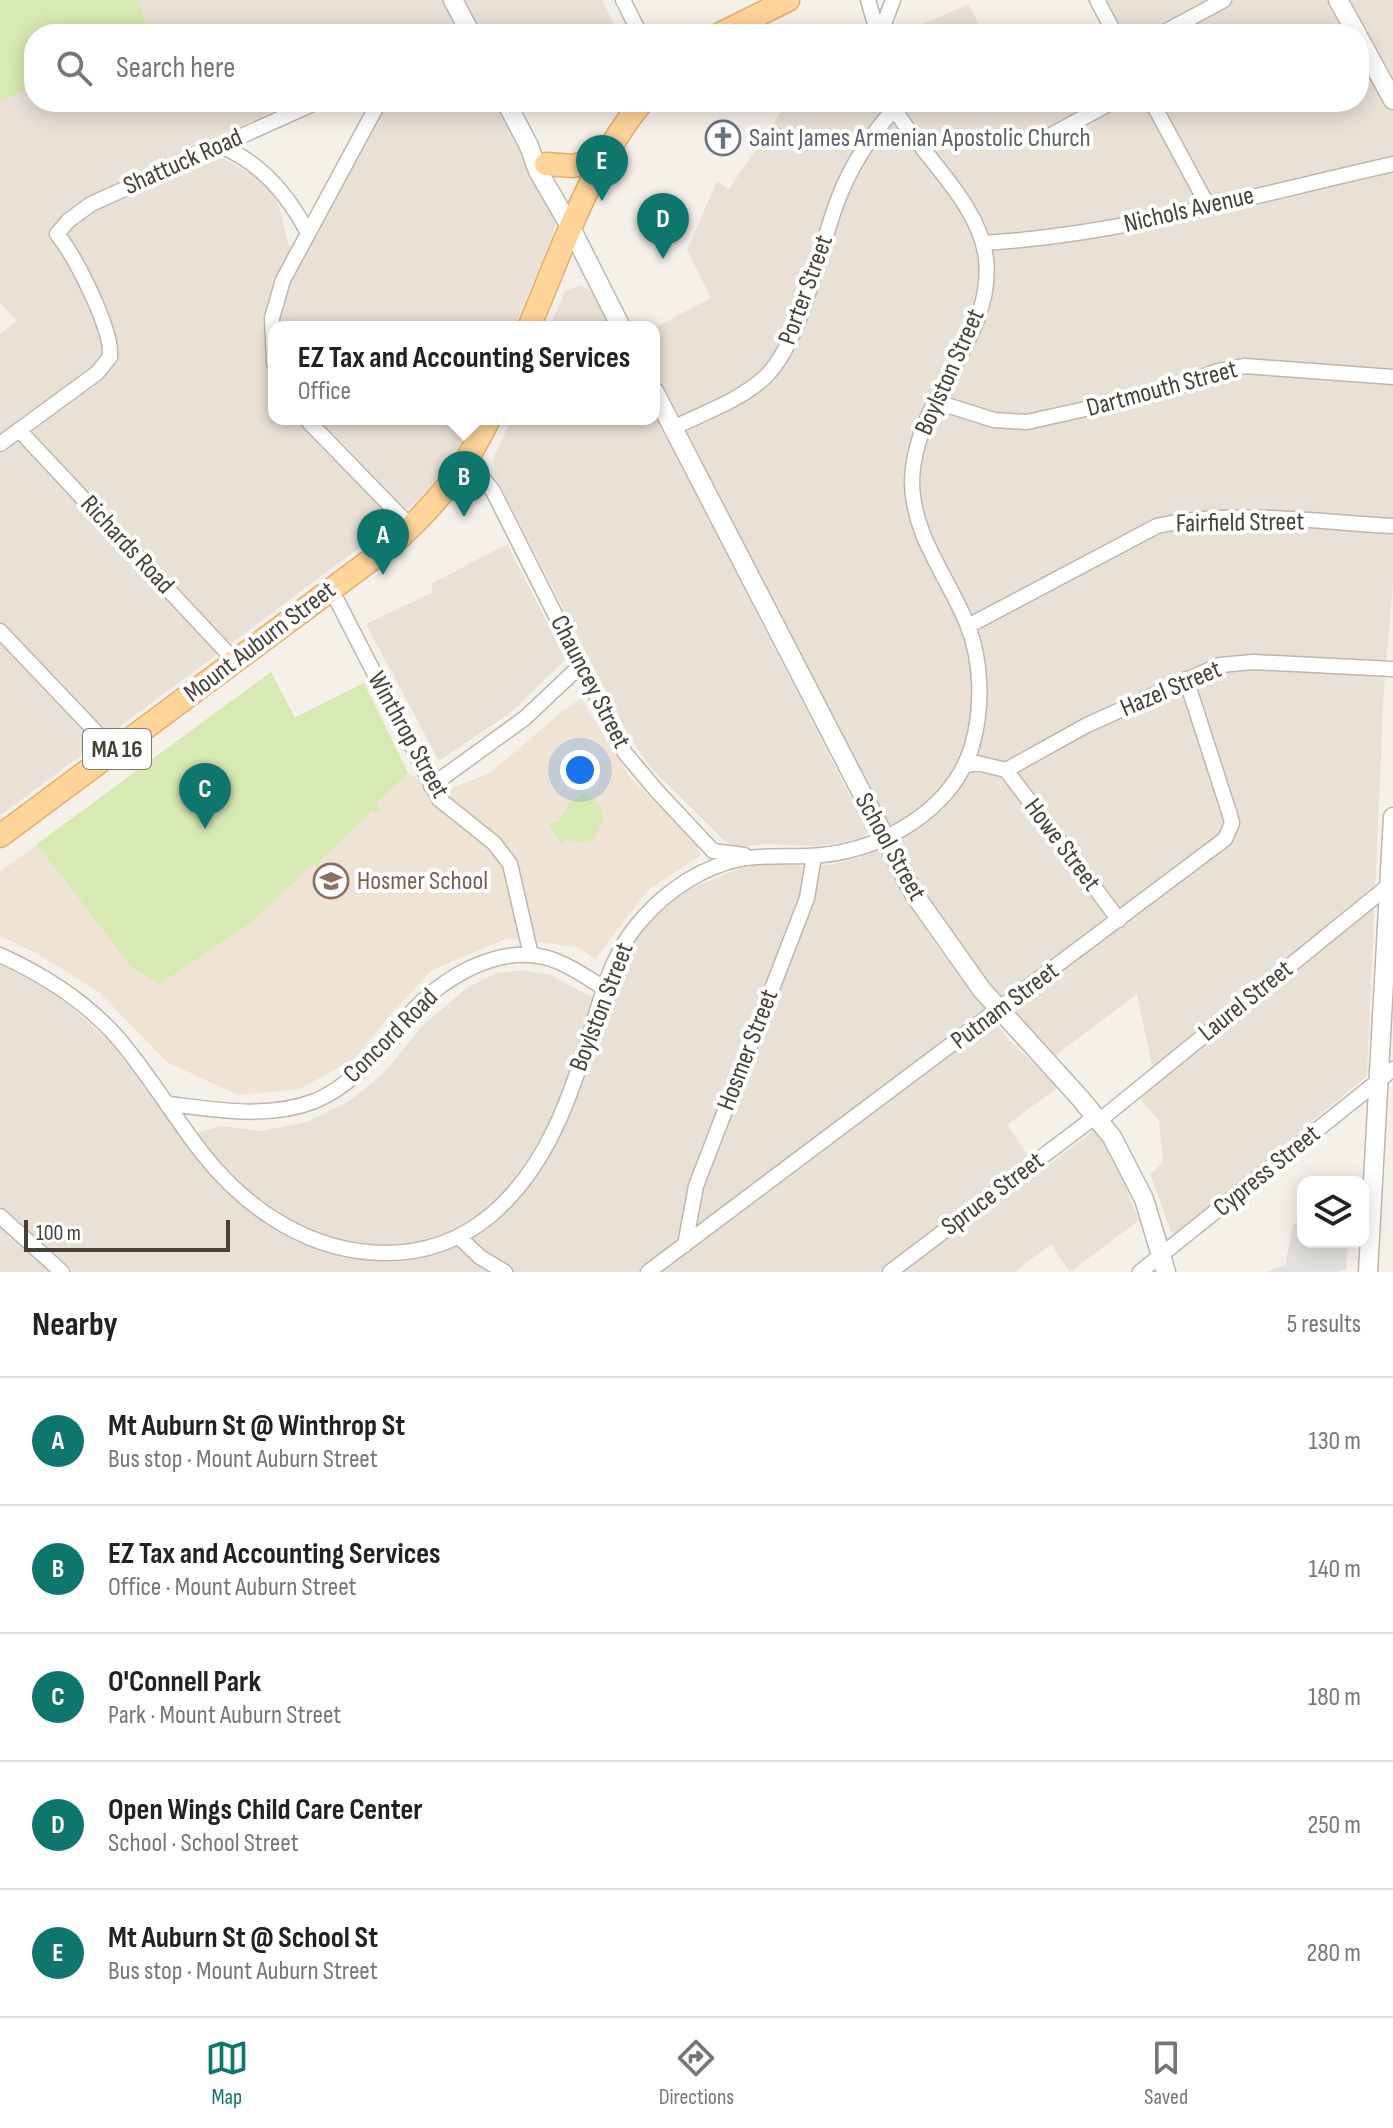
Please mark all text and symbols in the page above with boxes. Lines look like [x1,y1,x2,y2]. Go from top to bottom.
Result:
search box [24,24,1369,112]
icon: search [52,46,96,90]
text: Search here [116,50,235,86]
church icon: Saint James Armenian Apostolic Church [704,119,742,157]
street label: Shattuck Road [119,122,247,202]
place label: Saint James Armenian Apostolic Church [749,123,1091,154]
pin: E [576,135,628,201]
street label: Nichols Avenue [1121,180,1257,240]
pin: D [637,193,689,259]
street label: Porter Street [772,231,840,349]
street label: Boylston Street [908,304,992,440]
popup [268,321,660,425]
text: EZ Tax and Accounting Services [298,340,630,376]
street label: Dartmouth Street [1083,354,1241,424]
text: Office [298,376,351,407]
pin: B [438,451,490,517]
street label: Richards Road [74,489,180,601]
street label: Fairfield Street [1175,506,1305,540]
pin: A [357,509,409,575]
street label: Mount Auburn Street [178,575,342,709]
street label: Chauncey Street [543,610,637,754]
street label: Hazel Street [1116,654,1226,724]
street label: Winthrop Street [361,666,455,804]
road number: MA 16 [83,729,151,769]
your location [560,750,600,790]
pin: C [179,763,231,829]
street label: School Street [848,788,932,906]
street label: Howe Street [1017,793,1107,897]
school or university icon: Hosmer School [312,862,350,900]
place label: Hosmer School [357,866,488,897]
street label: Boylston Street [563,938,641,1076]
street label: Laurel Street [1193,954,1299,1048]
street label: Putnam Street [945,955,1065,1056]
street label: Concord Road [337,982,445,1090]
street label: Hosmer Street [711,985,785,1115]
street label: Cypress Street [1207,1119,1327,1223]
street label: Spruce Street [936,1145,1050,1242]
map controls [1297,1176,1369,1248]
button: layers [1297,1176,1369,1248]
scale bar [24,1216,230,1252]
text: 100 m [36,1220,81,1247]
text: Nearby [32,1304,118,1345]
text: 5 results [1287,1309,1361,1340]
text: Mt Auburn St @ Winthrop St [108,1408,405,1444]
text: A [52,1426,64,1457]
text: 130 m [1309,1426,1361,1457]
text: Bus stop · Mount Auburn Street [108,1444,378,1475]
text: EZ Tax and Accounting Services [108,1536,441,1572]
text: B [52,1554,64,1585]
text: 140 m [1309,1554,1361,1585]
text: Office · Mount Auburn Street [108,1572,356,1603]
text: O'Connell Park [108,1664,261,1700]
text: C [51,1682,65,1713]
text: 180 m [1308,1682,1361,1713]
text: Park · Mount Auburn Street [108,1700,341,1731]
text: Open Wings Child Care Center [108,1792,422,1828]
text: D [51,1810,65,1841]
text: 250 m [1307,1810,1361,1841]
text: School · School Street [108,1828,299,1859]
text: Mt Auburn St @ School St [108,1920,378,1956]
text: E [52,1938,64,1969]
text: 280 m [1306,1938,1361,1969]
text: Bus stop · Mount Auburn Street [108,1956,378,1987]
tab: Map [205,2036,249,2111]
tab: Directions [659,2036,734,2111]
tab: Saved [1144,2036,1188,2111]

